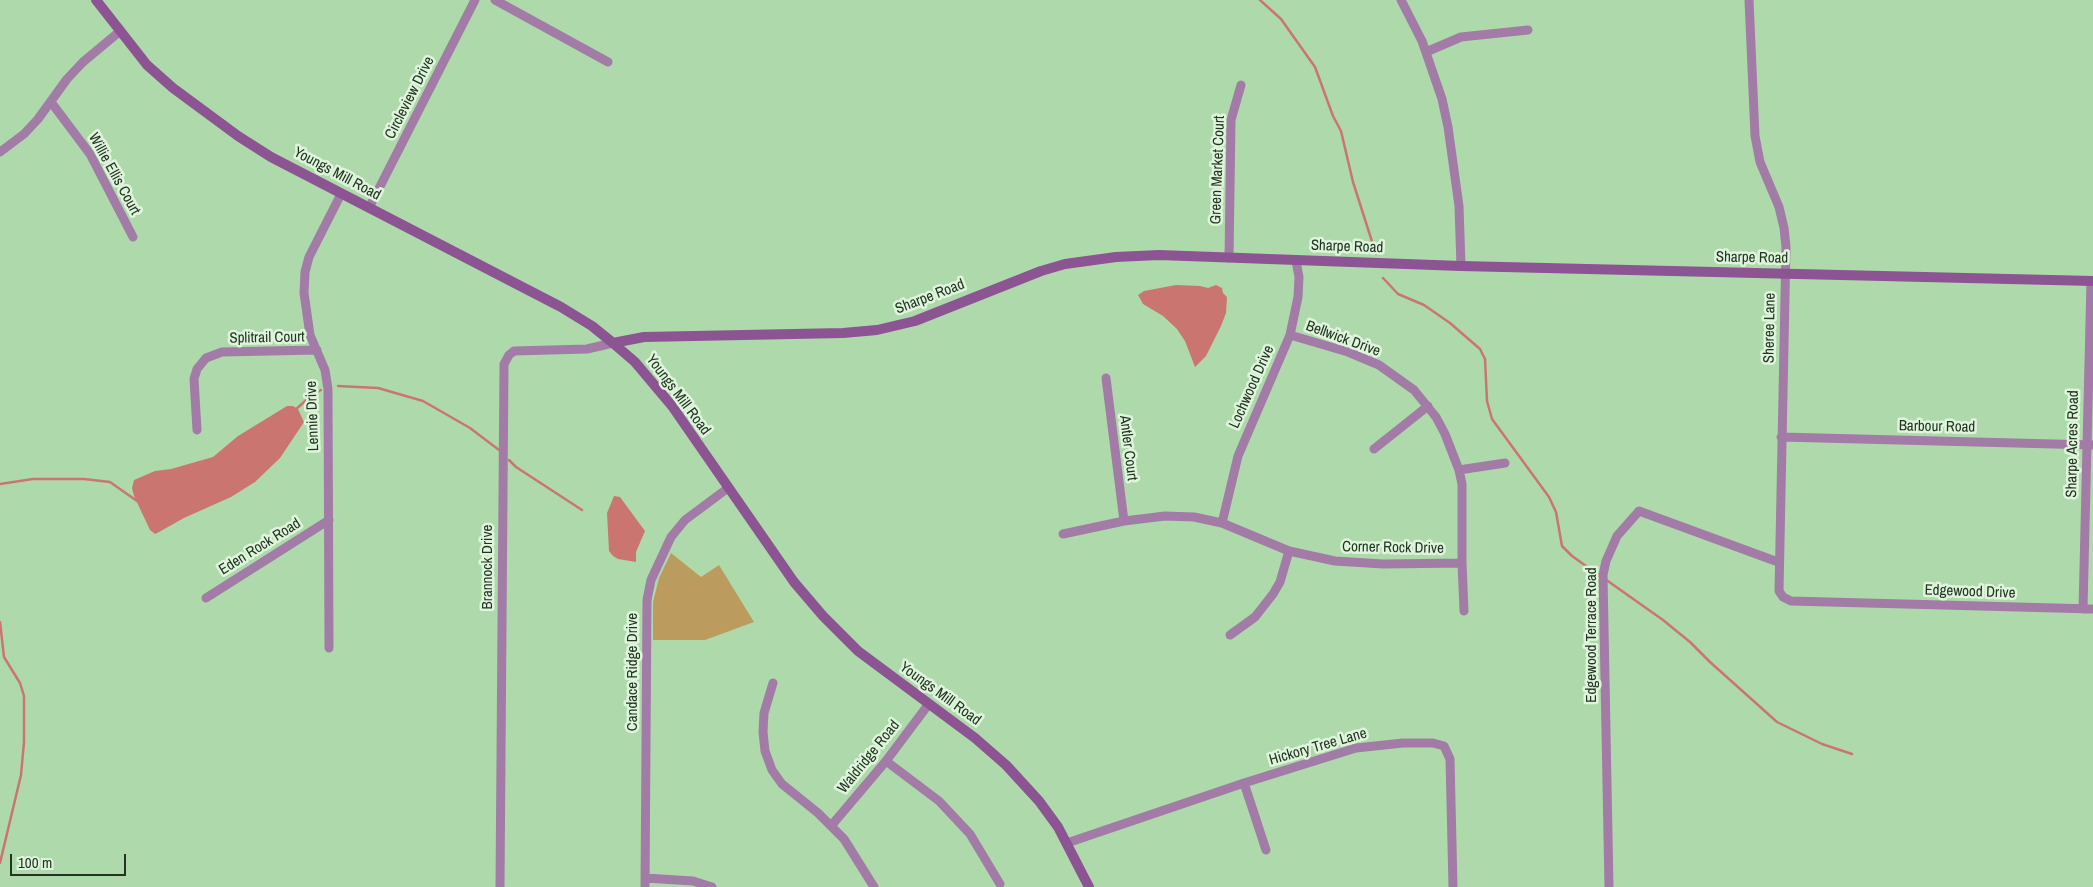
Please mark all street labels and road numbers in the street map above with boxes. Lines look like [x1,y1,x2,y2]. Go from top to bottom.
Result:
street label: Circleview Drive [382,54,438,142]
street label: Green Market Court [1207,115,1229,225]
street label: Willie Ellis Court [84,130,144,218]
street label: Youngs Mill Road [290,143,384,205]
street label: Sharpe Road [1310,237,1384,257]
street label: Sharpe Road [1716,248,1788,268]
street label: Sharpe Road [893,276,967,318]
street label: Sheree Lane [1760,293,1780,363]
street label: Bellwick Drive [1303,317,1383,361]
street label: Splitrail Court [229,328,305,348]
street label: Lochwood Drive [1226,343,1278,431]
street label: Youngs Mill Road [642,351,714,439]
street label: Lennie Drive [303,380,323,452]
street label: Sharpe Acres Road [2063,390,2083,498]
street label: Antler Court [1115,414,1141,482]
street label: Barbour Road [1899,417,1975,437]
street label: Eden Rock Road [216,515,304,579]
street label: Brannock Drive [479,525,497,609]
street label: Corner Rock Drive [1342,538,1444,558]
street label: Edgewood Terrace Road [1583,567,1601,703]
street label: Edgewood Drive [1924,581,2016,603]
street label: Candace Ridge Drive [624,613,642,731]
street label: Youngs Mill Road [896,658,984,730]
street label: Waldridge Road [834,717,904,797]
street label: Hickory Tree Lane [1267,724,1369,770]

